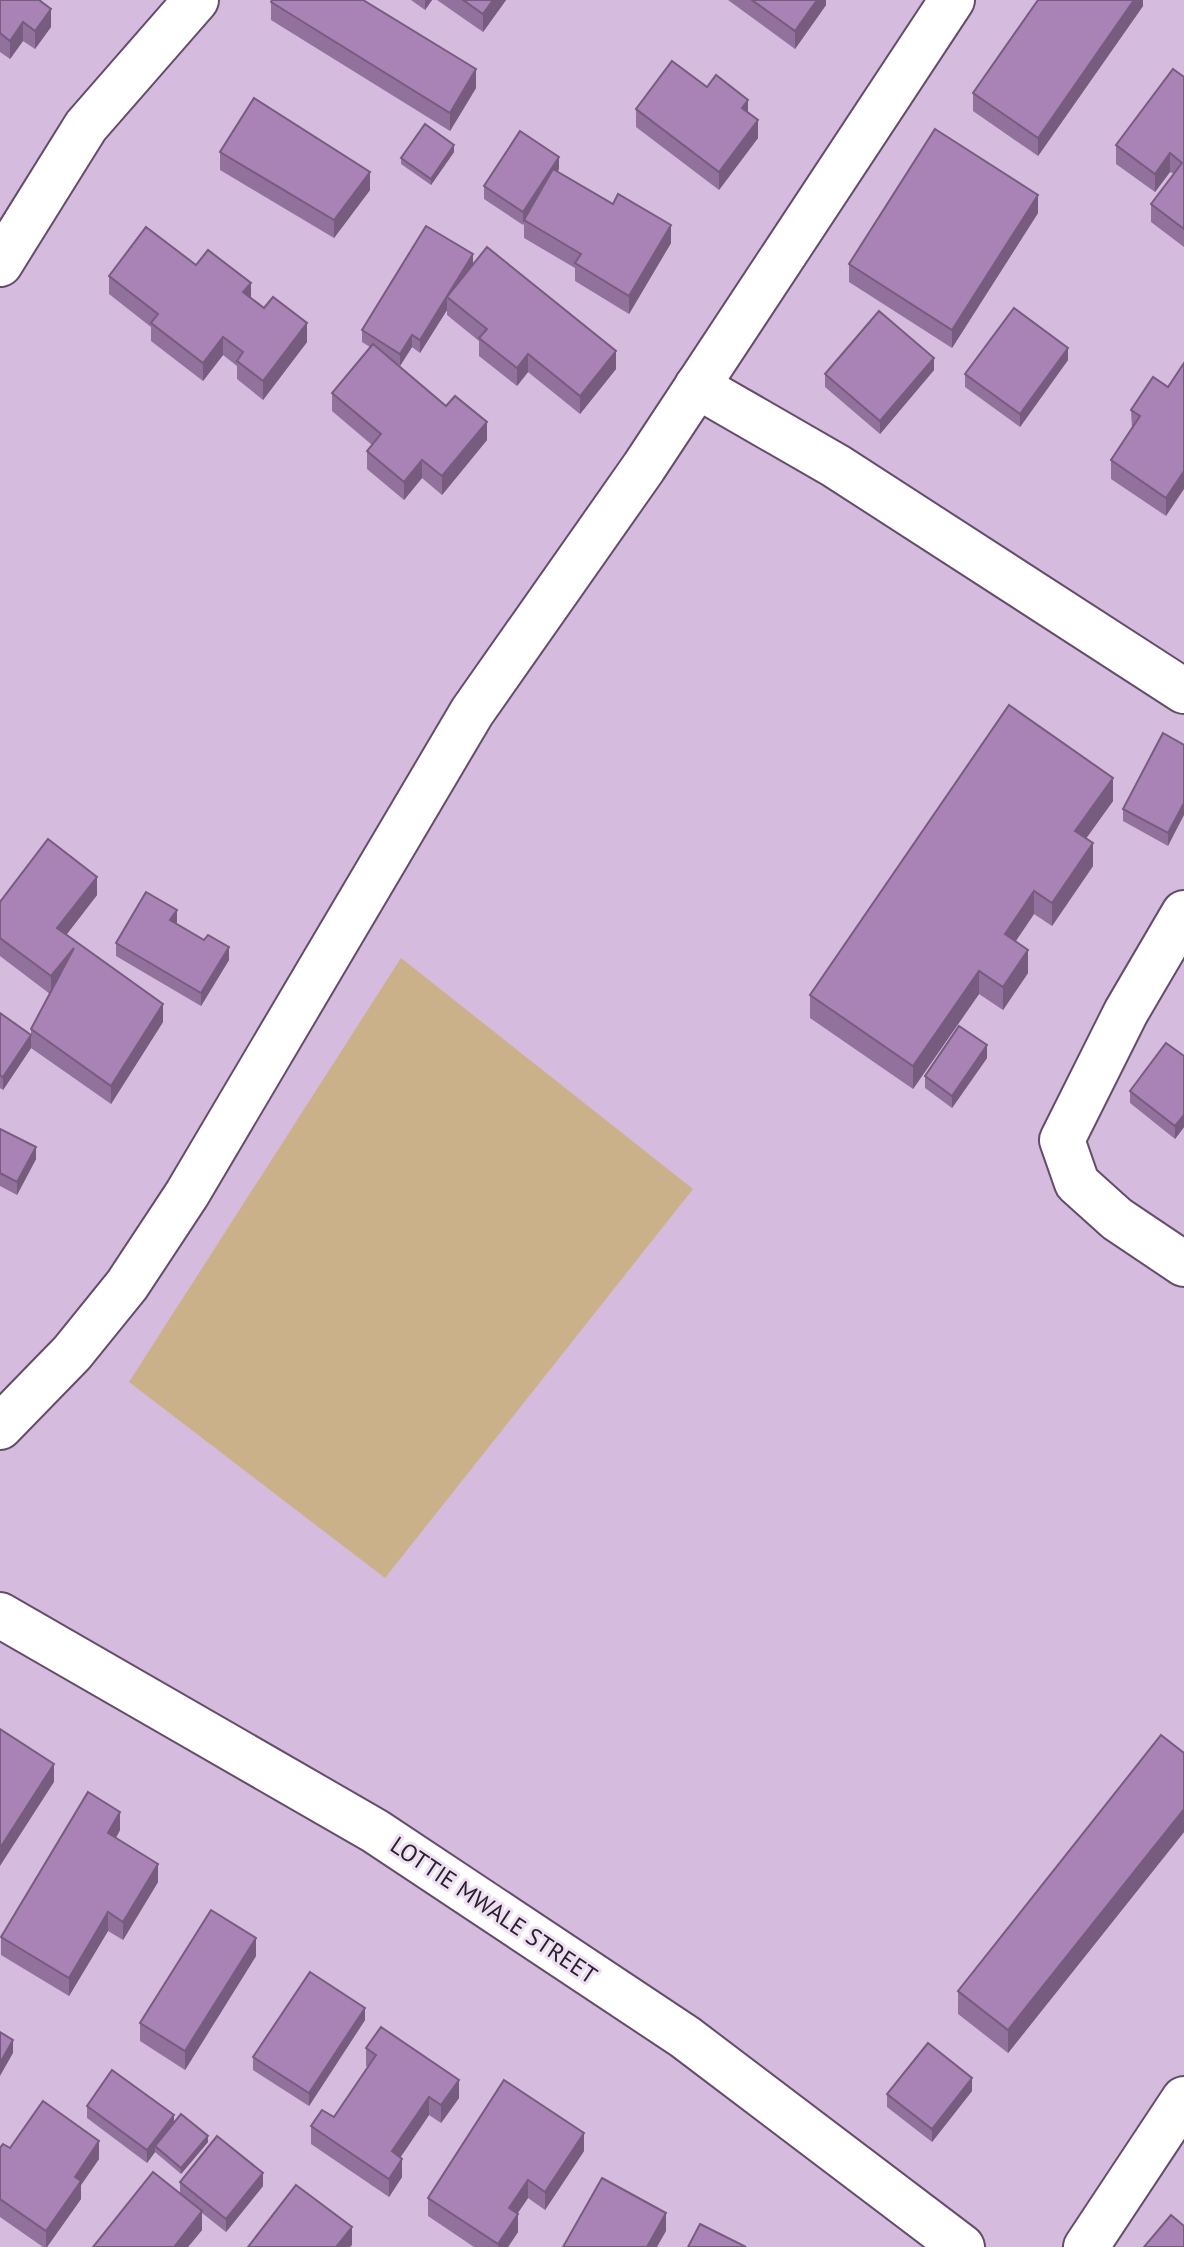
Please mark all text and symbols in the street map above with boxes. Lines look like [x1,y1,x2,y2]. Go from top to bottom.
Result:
street label: LOTTIE MWALE STREET [385,1829,603,1991]

